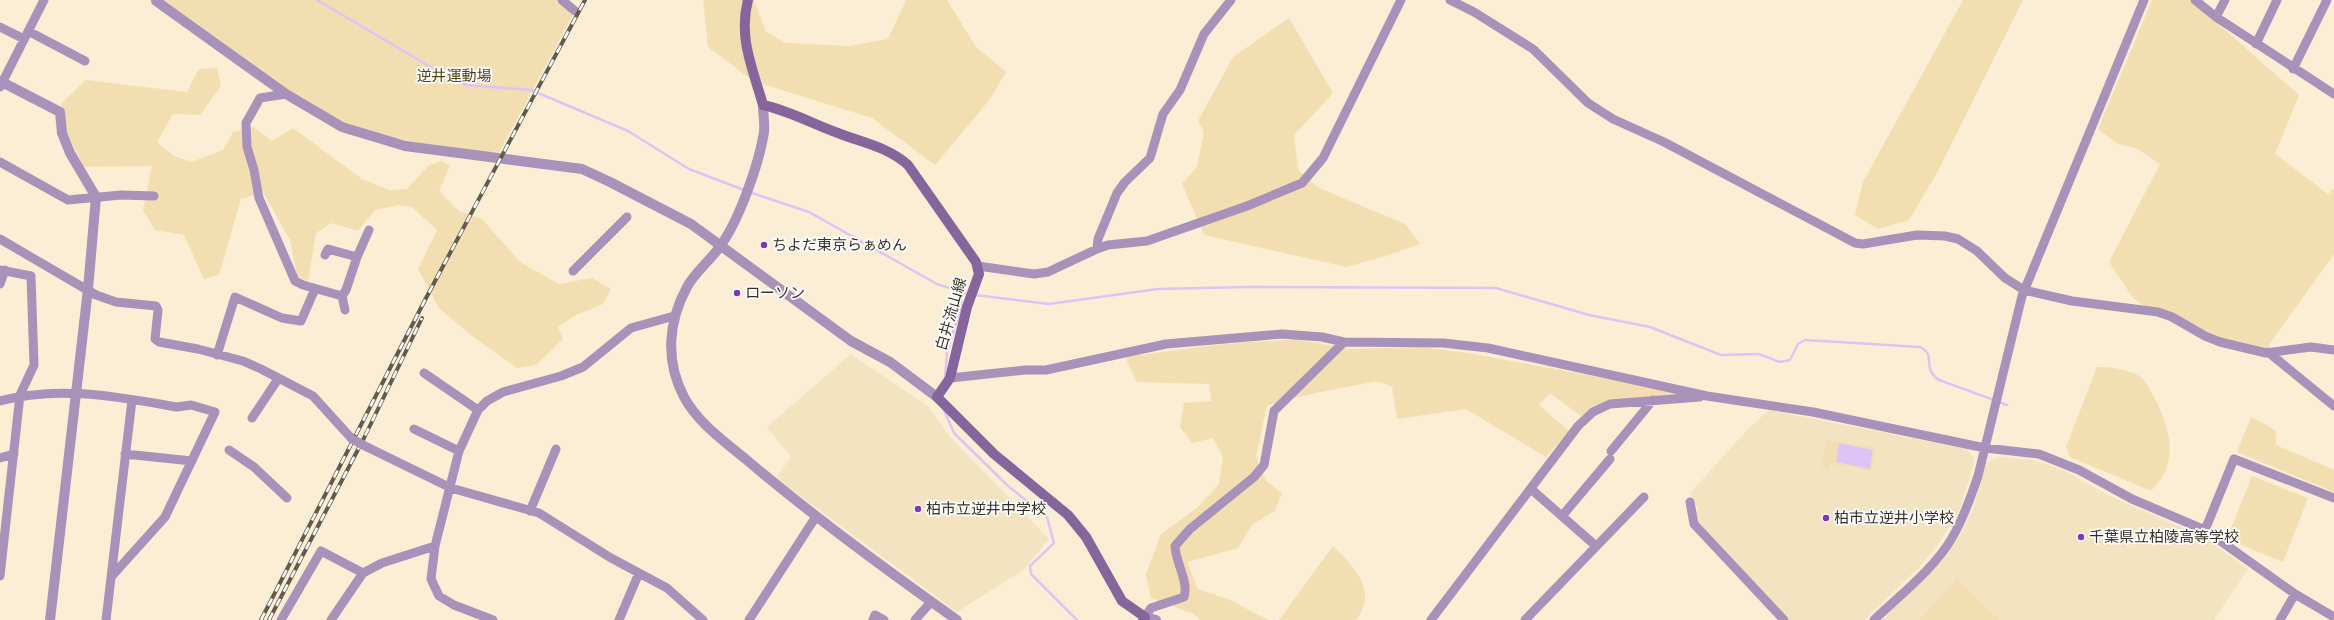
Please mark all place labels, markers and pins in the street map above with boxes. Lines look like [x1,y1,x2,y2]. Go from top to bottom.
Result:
place label: ちよだ東京らぁめん [772,236,907,254]
marker: ちよだ東京らぁめん [759,240,769,250]
place label: ローソン [745,284,805,302]
marker: ローソン [732,288,742,298]
place label: 柏市立逆井中学校 [926,500,1046,518]
marker: 柏市立逆井中学校 [913,504,923,514]
place label: 柏市立逆井小学校 [1834,509,1954,527]
marker: 柏市立逆井小学校 [1821,513,1831,523]
place label: 千葉県立柏陵高等学校 [2089,528,2239,546]
marker: 千葉県立柏陵高等学校 [2076,532,2086,542]

